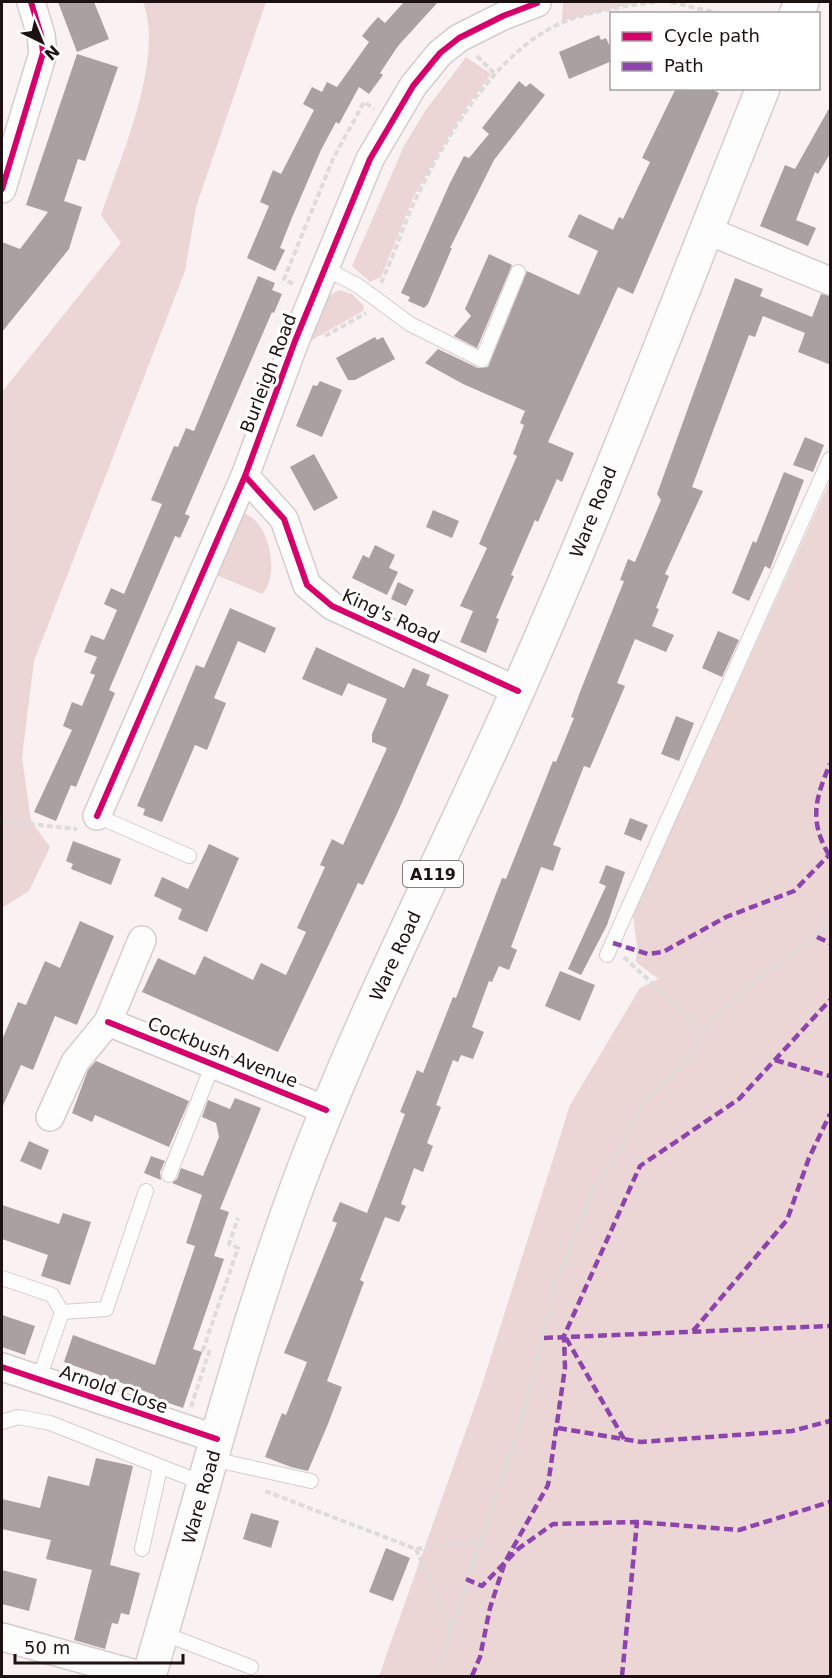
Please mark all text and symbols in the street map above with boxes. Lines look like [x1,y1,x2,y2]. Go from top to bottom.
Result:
north arrow [12,12,72,72]
legend [610,12,820,90]
text: Cycle path [664,25,760,46]
text: N [41,41,63,64]
text: Path [664,55,704,76]
street label: Burleigh Road [236,310,300,436]
street label: Ware Road [565,463,621,561]
street label: King's Road [339,584,443,648]
road number: A119 [403,861,463,887]
street label: Ware Road [365,908,425,1004]
street label: Cockbush Avenue [145,1012,301,1092]
street label: Arnold Close [57,1361,171,1417]
street label: Ware Road [178,1448,224,1546]
scale bar [15,1627,183,1665]
text: 50 m [24,1637,70,1658]

